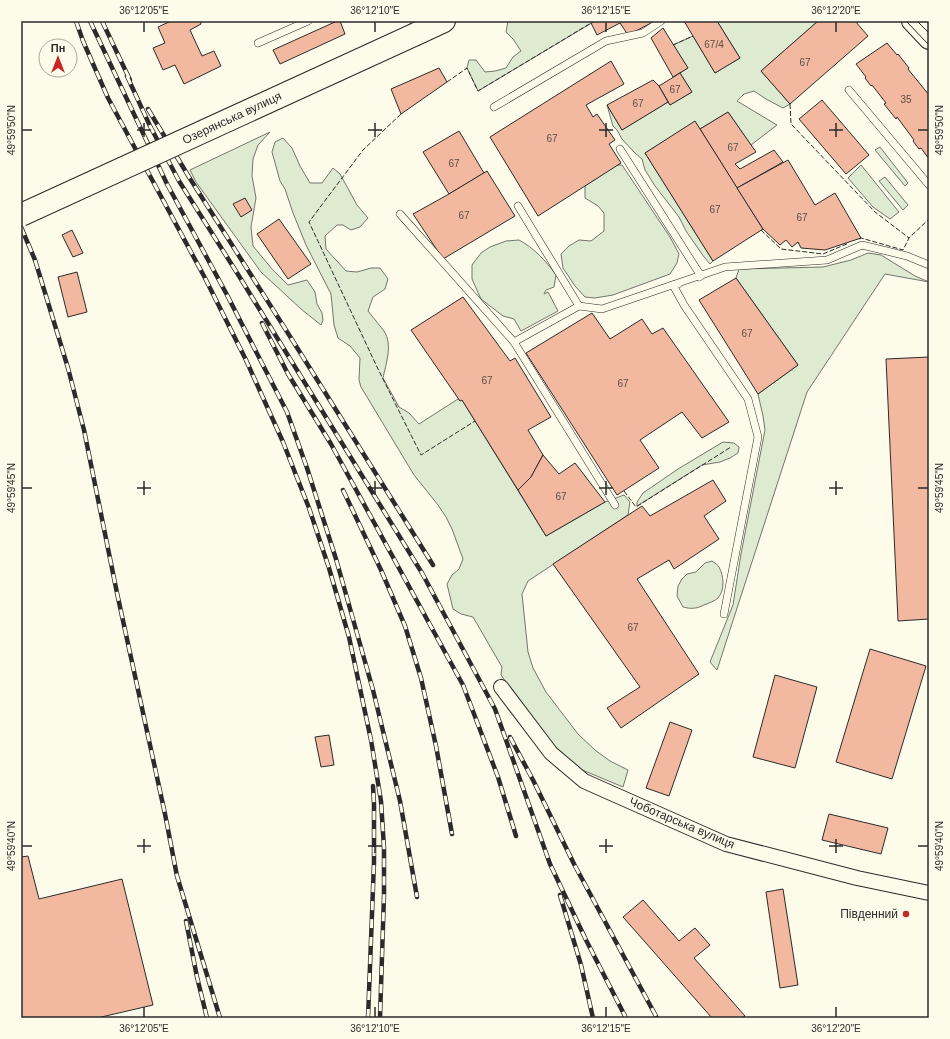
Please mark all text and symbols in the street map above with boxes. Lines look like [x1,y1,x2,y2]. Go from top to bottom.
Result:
text: 36°12'05"E [119,5,169,16]
text: 36°12'10"E [350,5,400,16]
text: 36°12'15"E [581,5,631,16]
text: 36°12'20"E [811,5,861,16]
north arrow [38,38,78,78]
house number: 67/4 [704,39,724,50]
text: Пн [51,42,65,54]
house number: 67 [799,57,811,68]
house number: 67 [669,84,681,95]
street label: Озерянська вулиця [180,89,284,147]
house number: 35 [900,94,912,105]
house number: 67 [632,98,644,109]
text: 49°59'50"N [6,105,17,155]
text: 49°59'50"N [934,105,945,155]
house number: 67 [546,133,558,144]
house number: 67 [727,142,739,153]
house number: 67 [448,158,460,169]
house number: 67 [709,204,721,215]
house number: 67 [458,210,470,221]
house number: 67 [796,212,808,223]
house number: 67 [741,328,753,339]
house number: 67 [481,375,493,386]
house number: 67 [617,378,629,389]
text: 49°59'45"N [6,463,17,513]
text: 49°59'45"N [934,463,945,513]
house number: 67 [555,491,567,502]
house number: 67 [627,622,639,633]
street label: Чоботарська вулиця [627,794,737,852]
text: 49°59'40"N [6,821,17,871]
text: 49°59'40"N [934,821,945,871]
place label: Південний [840,907,898,921]
marker: Південний [901,909,911,919]
text: 36°12'05"E [119,1023,169,1034]
text: 36°12'10"E [350,1023,400,1034]
text: 36°12'15"E [581,1023,631,1034]
text: 36°12'20"E [811,1023,861,1034]

